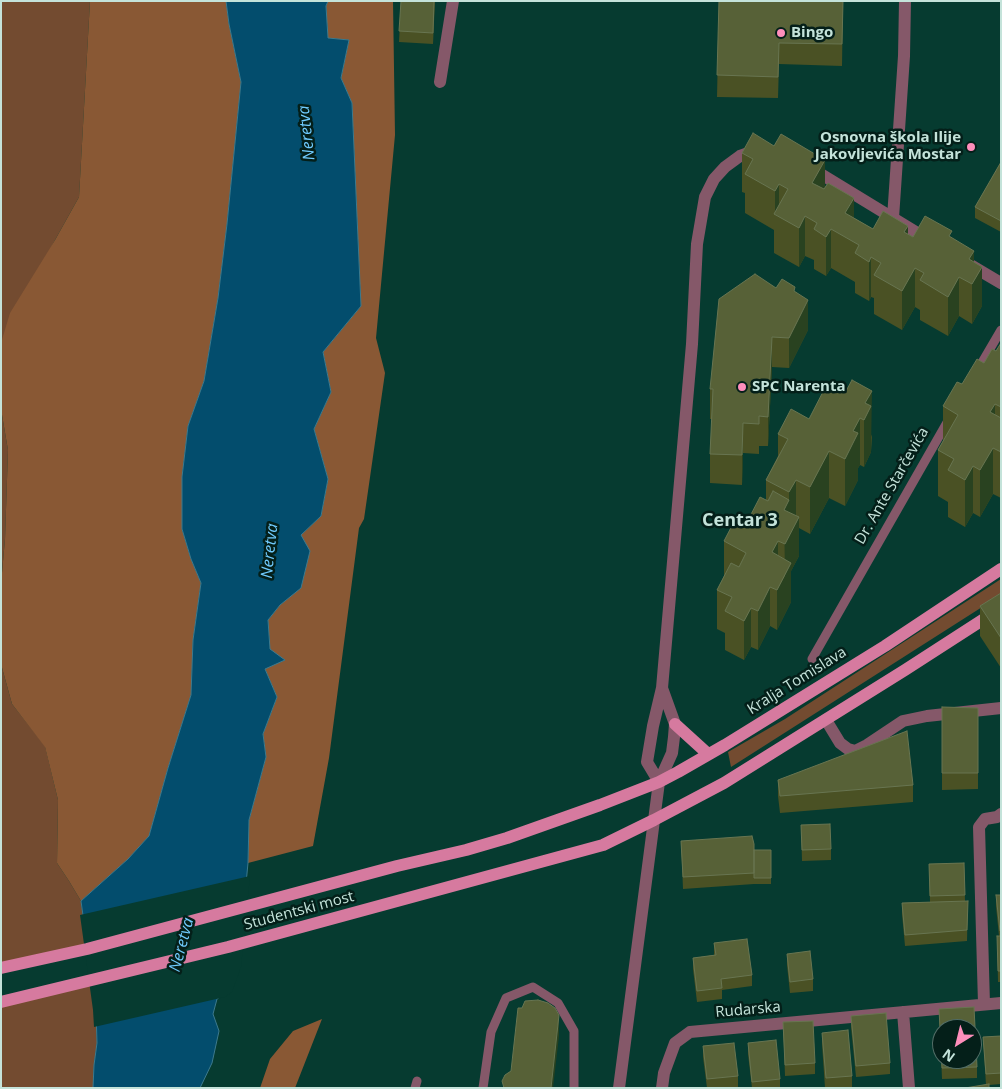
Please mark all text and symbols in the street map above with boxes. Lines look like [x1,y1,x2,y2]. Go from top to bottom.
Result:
place label: Bingo [791,24,833,42]
marker: Bingo [775,27,787,39]
water label: Neretva [295,105,319,161]
place label: Osnovna škola Ilije Jakovljevića Mostar [815,129,961,164]
marker: Osnovna škola Ilije Jakovljevića Mostar [965,141,977,153]
place label: SPC Narenta [752,378,845,396]
marker: SPC Narenta [736,381,748,393]
street label: Dr. Ante Starčevića [851,424,933,548]
district label: Centar 3 [702,510,778,532]
water label: Neretva [258,523,282,579]
street label: Kralja Tomislava [744,643,850,719]
street label: Studentski most [242,888,356,934]
water label: Neretva [166,916,198,974]
street label: Rudarska [715,998,781,1022]
north arrow [932,1019,982,1069]
text: N [938,1045,959,1067]

